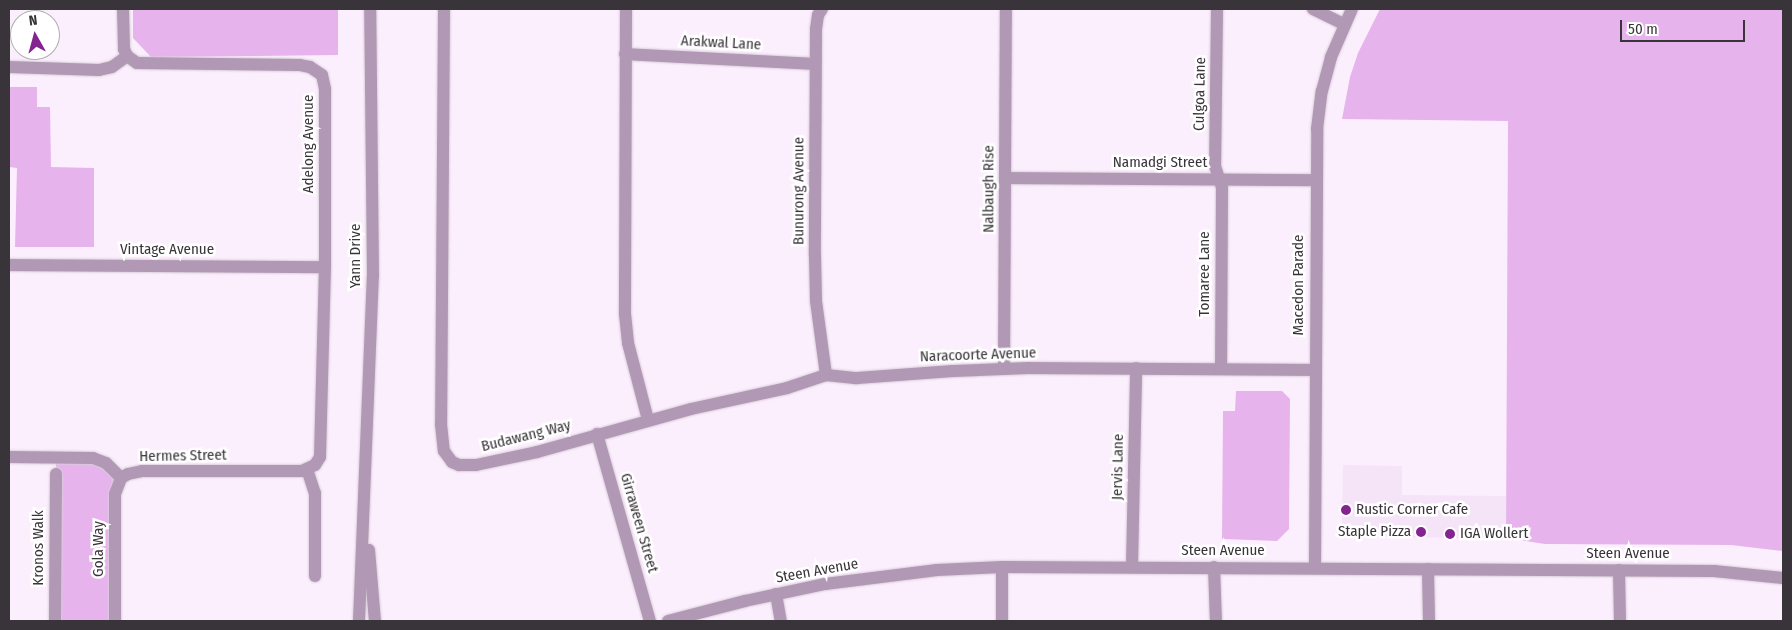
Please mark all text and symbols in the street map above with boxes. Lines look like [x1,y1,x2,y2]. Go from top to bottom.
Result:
north arrow [10,10,60,60]
scale bar [1622,10,1747,42]
text: N [28,12,38,30]
text: 50 m [1628,20,1658,38]
street label: Arakwal Lane [680,32,762,54]
street label: Culgoa Lane [1190,57,1210,131]
street label: Adelong Avenue [300,95,318,193]
street label: Bunurong Avenue [790,137,808,245]
street label: Nalbaugh Rise [980,145,998,233]
street label: Namadgi Street [1113,154,1207,172]
street label: Yann Drive [347,224,365,288]
street label: Tomaree Lane [1196,231,1214,317]
street label: Macedon Parade [1290,235,1308,335]
street label: Vintage Avenue [120,241,214,259]
street label: Naracoorte Avenue [920,344,1036,366]
street label: Budawang Way [479,416,573,456]
street label: Jervis Lane [1108,434,1128,500]
street label: Hermes Street [139,446,227,466]
street label: Girraween Street [616,471,662,575]
place label: Rustic Corner Cafe [1356,501,1468,519]
marker: Rustic Corner Cafe [1340,504,1352,516]
street label: Kronos Walk [30,510,48,586]
street label: Gola Way [90,521,108,577]
place label: Staple Pizza [1338,523,1411,541]
place label: IGA Wollert [1460,525,1528,543]
marker: Staple Pizza [1415,526,1427,538]
marker: IGA Wollert [1444,528,1456,540]
street label: Steen Avenue [1181,542,1265,560]
street label: Steen Avenue [1586,545,1670,563]
street label: Steen Avenue [774,555,860,587]

